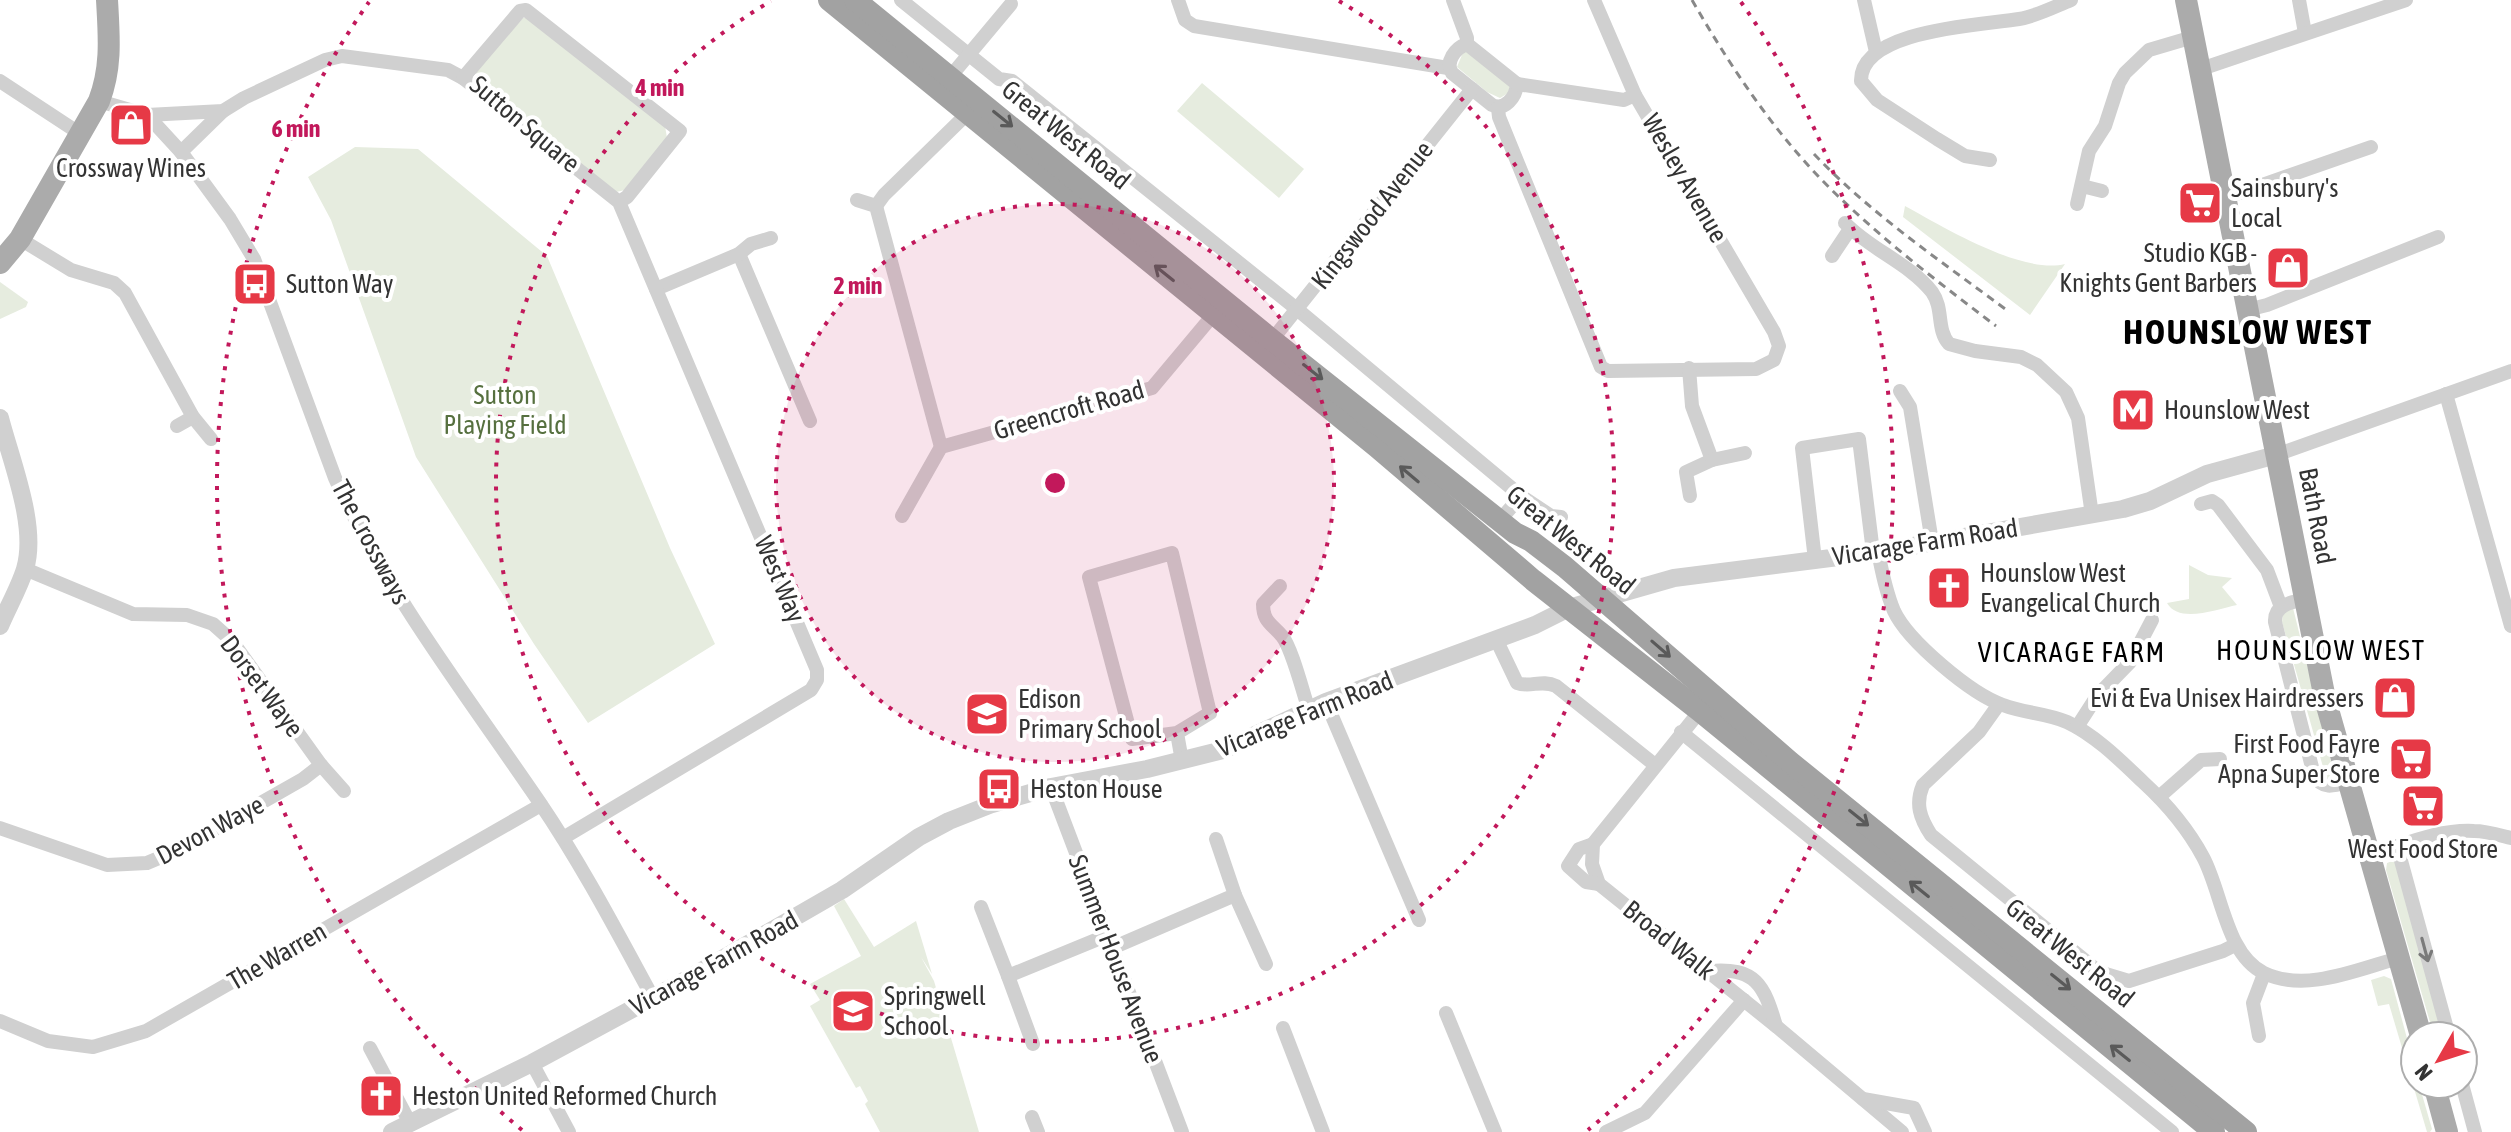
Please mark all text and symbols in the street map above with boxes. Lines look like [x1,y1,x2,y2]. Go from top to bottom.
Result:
street label: Sutton Square [464,69,586,179]
text: 4 min [634,74,685,101]
street label: Great West Road [996,74,1136,196]
shop icon: Crossway Wines [107,101,155,149]
street label: Wesley Avenue [1636,108,1734,248]
one-way arrow [992,111,1013,128]
text: 6 min [271,115,321,142]
street label: Kingswood Avenue [1305,135,1439,295]
place label: Crossway Wines [56,153,206,183]
place label: Sainsbury's Local [2231,173,2338,233]
supermarket icon: Sainsbury's Local [2176,179,2224,227]
place label: Studio KGB - Knights Gent Barbers [2059,238,2257,298]
shop icon: Studio KGB - Knights Gent Barbers [2264,244,2312,292]
bus stop icon: Sutton Way [231,260,279,308]
one-way arrow [1154,265,1175,282]
place label: Sutton Way [286,269,394,299]
text: 2 min [833,272,883,299]
district label: HOUNSLOW WEST [2123,312,2373,351]
one-way arrow [1302,364,1323,381]
street label: Greencroft Road [990,374,1148,446]
park label: Sutton Playing Field [444,380,566,440]
metro station icon: Hounslow West [2109,386,2157,434]
place label: Hounslow West [2164,395,2310,425]
one-way arrow [1399,465,1419,483]
street label: Bath Road [2293,465,2341,567]
centre of rings [1041,469,1069,497]
street label: The Crossways [326,475,416,609]
street label: Great West Road [1501,479,1641,601]
street label: Vicarage Farm Road [1830,513,2020,571]
street label: West Way [748,531,812,627]
place label: Hounslow West Evangelical Church [1980,558,2161,618]
church icon: Hounslow West Evangelical Church [1925,564,1973,612]
street label: Dorset Waye [214,629,310,743]
district label: HOUNSLOW WEST [2216,634,2426,666]
district label: VICARAGE FARM [1978,636,2166,668]
one-way arrow [1650,640,1670,658]
street label: Vicarage Farm Road [1213,665,1397,763]
shop icon: Evi & Eva Unisex Hairdressers [2371,674,2419,722]
place label: Evi & Eva Unisex Hairdressers [2090,683,2364,713]
place label: Edison Primary School [1018,684,1162,744]
school or university icon: Edison Primary School [963,690,1011,738]
place label: First Food Fayre Apna Super Store [2218,729,2380,789]
supermarket icon: First Food Fayre Apna Super Store [2387,735,2435,783]
bus stop icon: Heston House [975,765,1023,813]
place label: Heston House [1030,774,1163,804]
supermarket icon: West Food Store [2399,782,2447,830]
street label: Devon Waye [151,789,269,871]
one-way arrow [1848,809,1869,826]
place label: West Food Store [2348,834,2498,864]
street label: Summer House Avenue [1063,851,1169,1067]
one-way arrow [1909,880,1930,898]
street label: Great West Road [2000,892,2140,1014]
street label: Broad Walk [1617,894,1721,986]
street label: Vicarage Farm Road [625,904,803,1022]
street label: The Warren [222,916,332,996]
one-way arrow [2419,936,2434,962]
one-way arrow [2050,973,2071,990]
place label: Springwell School [884,981,986,1041]
school or university icon: Springwell School [829,987,877,1035]
north arrow [2399,1020,2479,1100]
one-way arrow [2110,1044,2131,1062]
text: N [2409,1059,2438,1086]
church icon: Heston United Reformed Church [357,1072,405,1120]
place label: Heston United Reformed Church [412,1081,717,1111]

